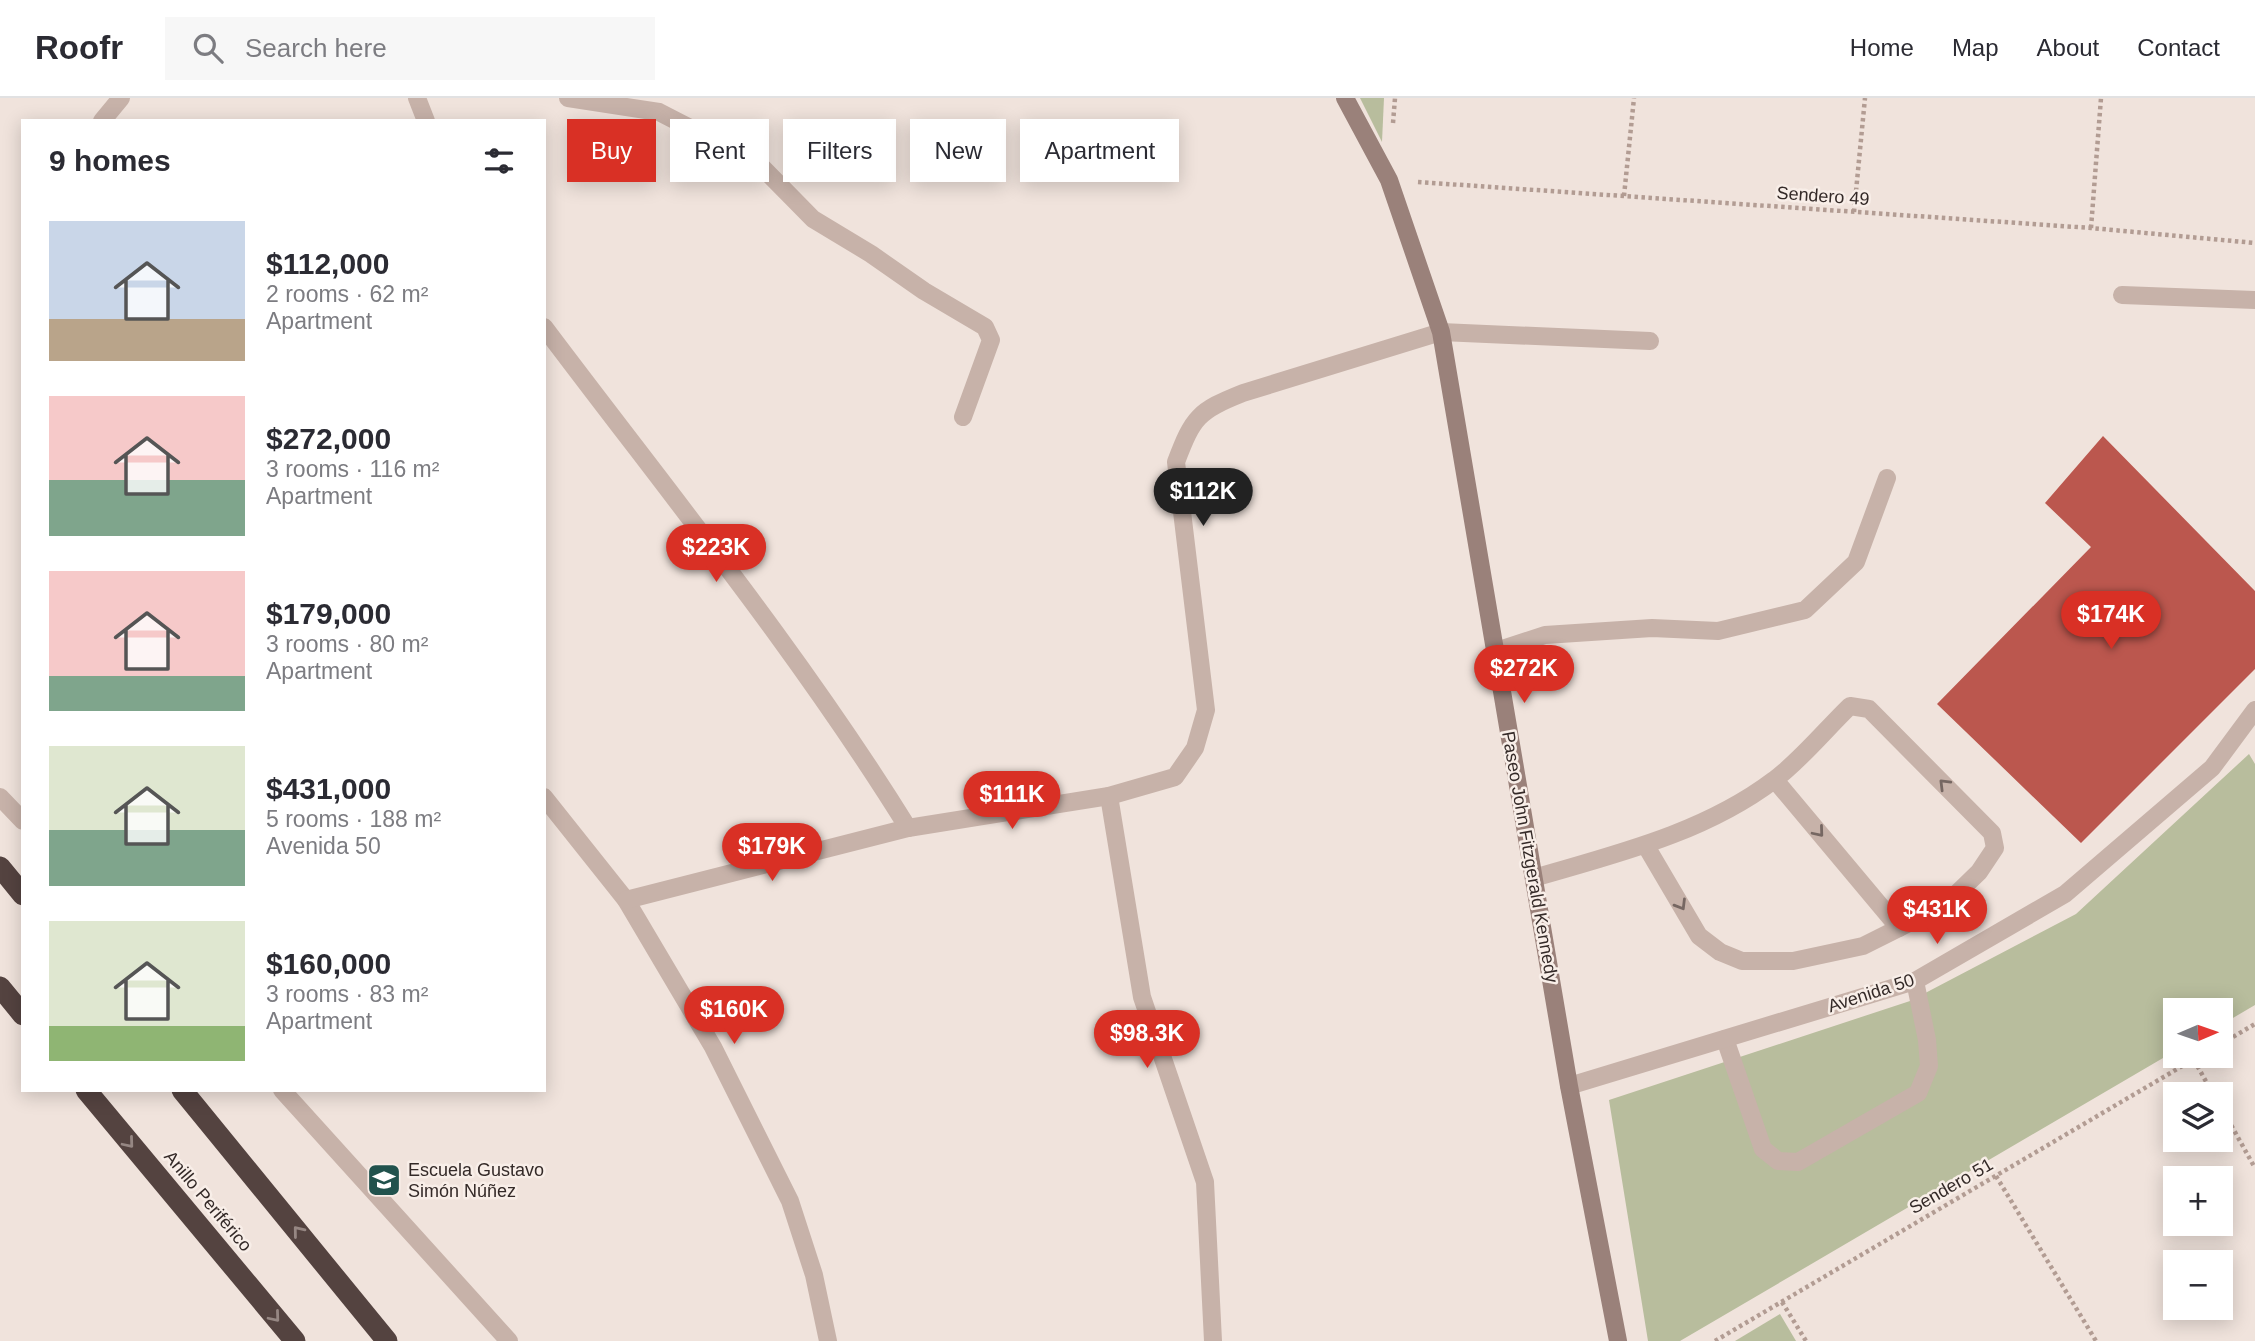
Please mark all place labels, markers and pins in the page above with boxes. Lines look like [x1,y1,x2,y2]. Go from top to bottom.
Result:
pin: $112K [1154,468,1252,528]
pin: $223K [667,524,765,584]
pin: $174K [2062,592,2160,651]
pin: $272K [1475,646,1573,705]
pin: $111K [963,772,1061,831]
pin: $179K [723,824,821,883]
pin: $431K [1888,886,1986,946]
pin: $160K [685,986,783,1046]
pin: $98.3K [1090,1010,1204,1070]
place label: Escuela Gustavo Simón Núñez [408,1160,544,1201]
school or university icon: Escuela Gustavo Simón Núñez [365,1161,403,1199]

